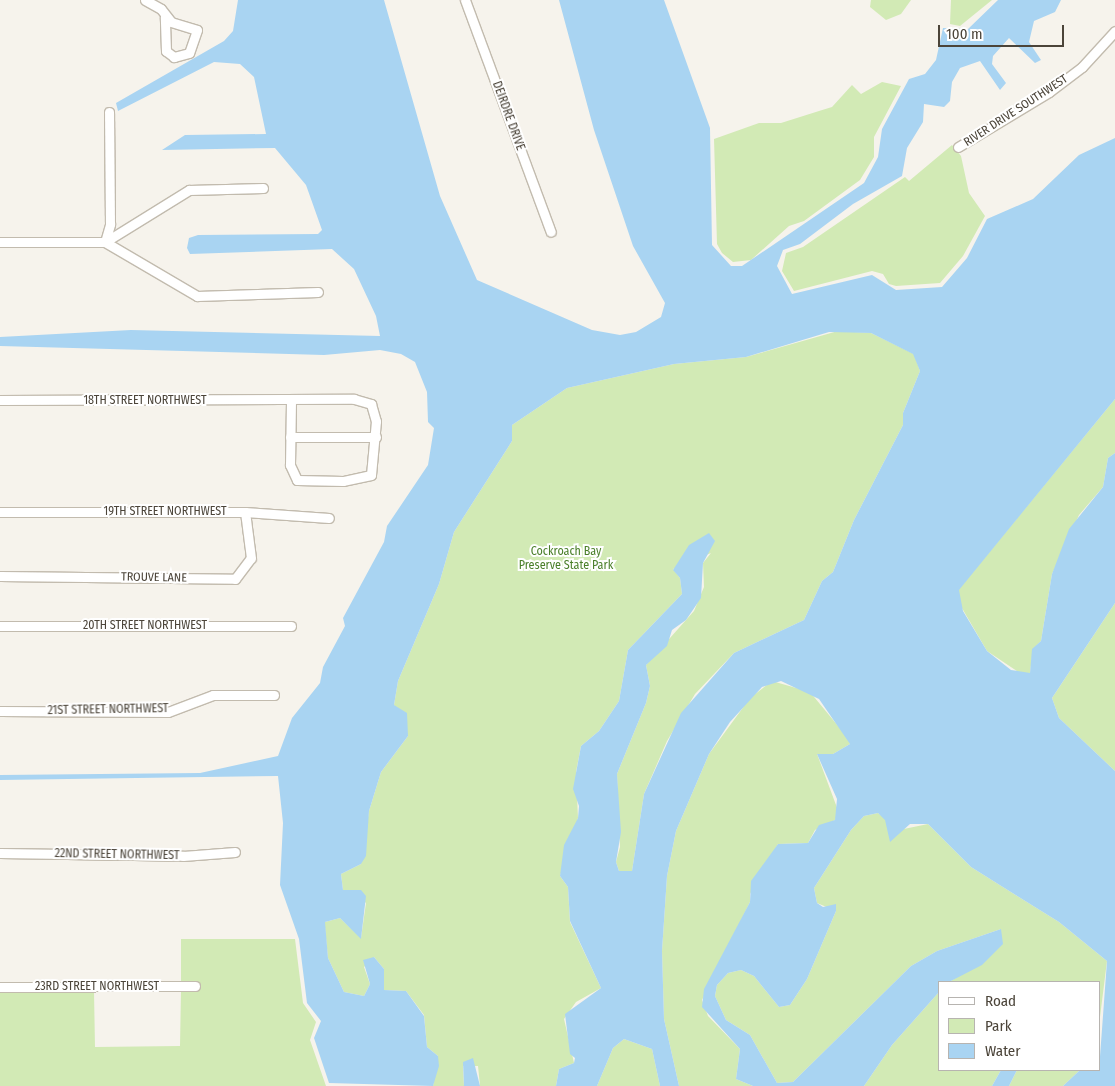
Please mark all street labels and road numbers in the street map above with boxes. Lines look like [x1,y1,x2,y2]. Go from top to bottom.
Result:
street label: RIVER DRIVE SOUTHWEST [961,72,1071,150]
street label: DEIRDRE DRIVE [489,79,527,153]
street label: 18TH STREET NORTHWEST [83,394,207,408]
street label: 19TH STREET NORTHWEST [103,505,227,519]
street label: TROUVE LANE [121,570,187,586]
street label: 20TH STREET NORTHWEST [83,619,207,633]
street label: 21ST STREET NORTHWEST [47,702,169,718]
street label: 22ND STREET NORTHWEST [55,847,179,863]
street label: 23RD STREET NORTHWEST [35,980,159,994]

